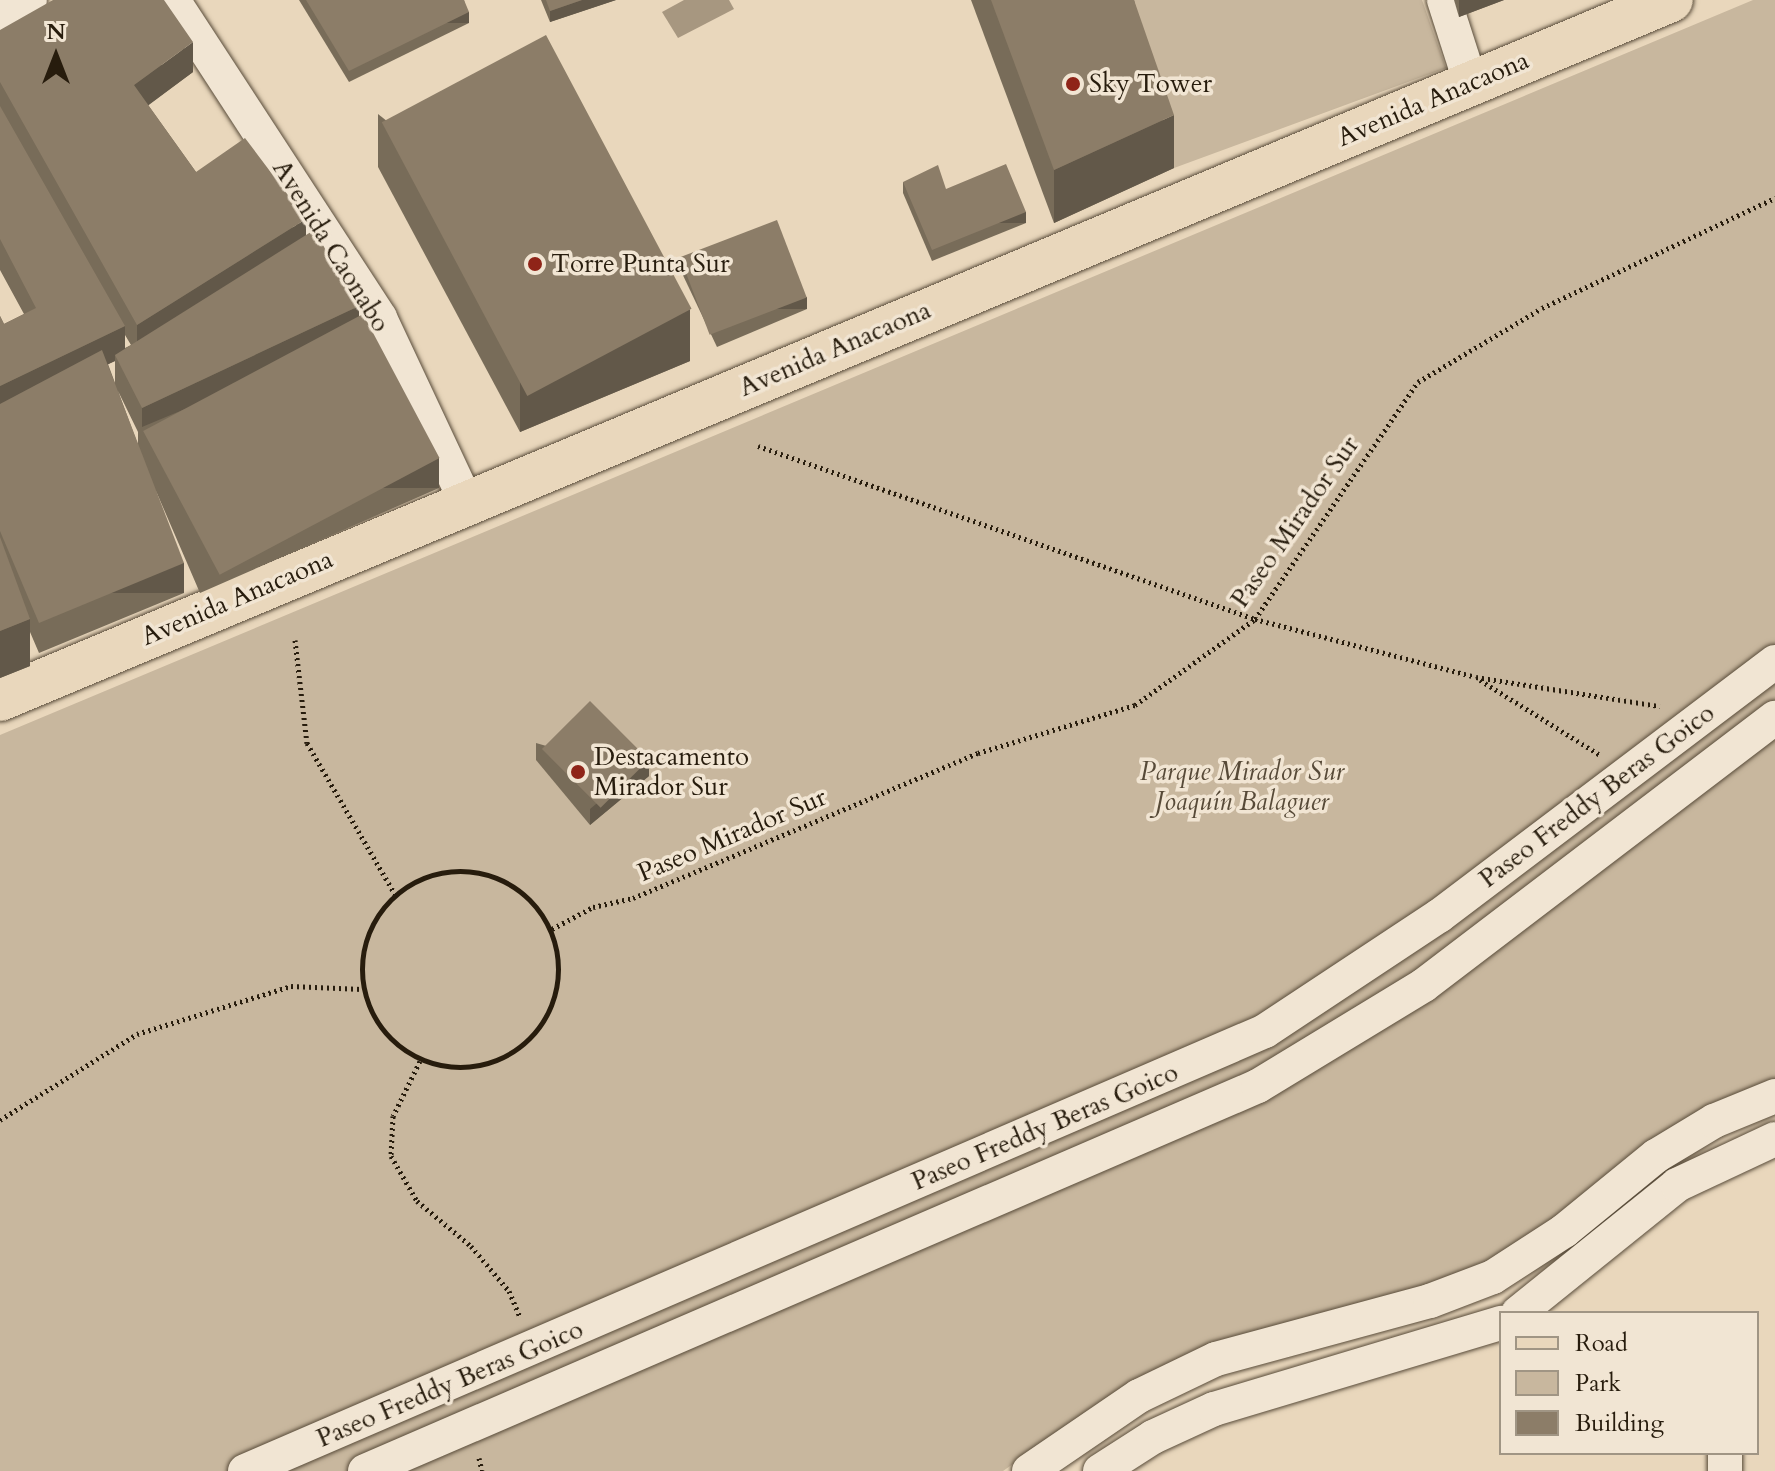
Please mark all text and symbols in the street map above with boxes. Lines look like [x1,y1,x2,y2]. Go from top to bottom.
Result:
north arrow [16,16,96,96]
text: N [46,17,66,47]
street label: Avenida Anacaona [1332,45,1534,153]
place label: Sky Tower [1089,68,1212,100]
marker: Sky Tower [1064,75,1082,93]
street label: Avenida Caonabo [266,154,396,338]
place label: Torre Punta Sur [551,248,730,280]
marker: Torre Punta Sur [526,255,544,273]
street label: Avenida Anacaona [734,295,936,403]
street label: Paseo Mirador Sur [1224,430,1366,614]
street label: Avenida Anacaona [136,544,338,652]
street label: Paseo Freddy Beras Goico [1473,697,1721,895]
place label: Destacamento Mirador Sur [594,741,749,802]
park label: Parque Mirador Sur Joaquín Balaguer [1140,756,1344,818]
marker: Destacamento Mirador Sur [569,763,587,781]
street label: Paseo Mirador Sur [633,781,831,889]
street label: Paseo Freddy Beras Goico [907,1057,1183,1197]
legend [1499,1311,1759,1455]
street label: Paseo Freddy Beras Goico [312,1314,588,1454]
text: Road [1575,1327,1628,1360]
text: Park [1575,1367,1621,1400]
text: Building [1575,1407,1664,1440]

